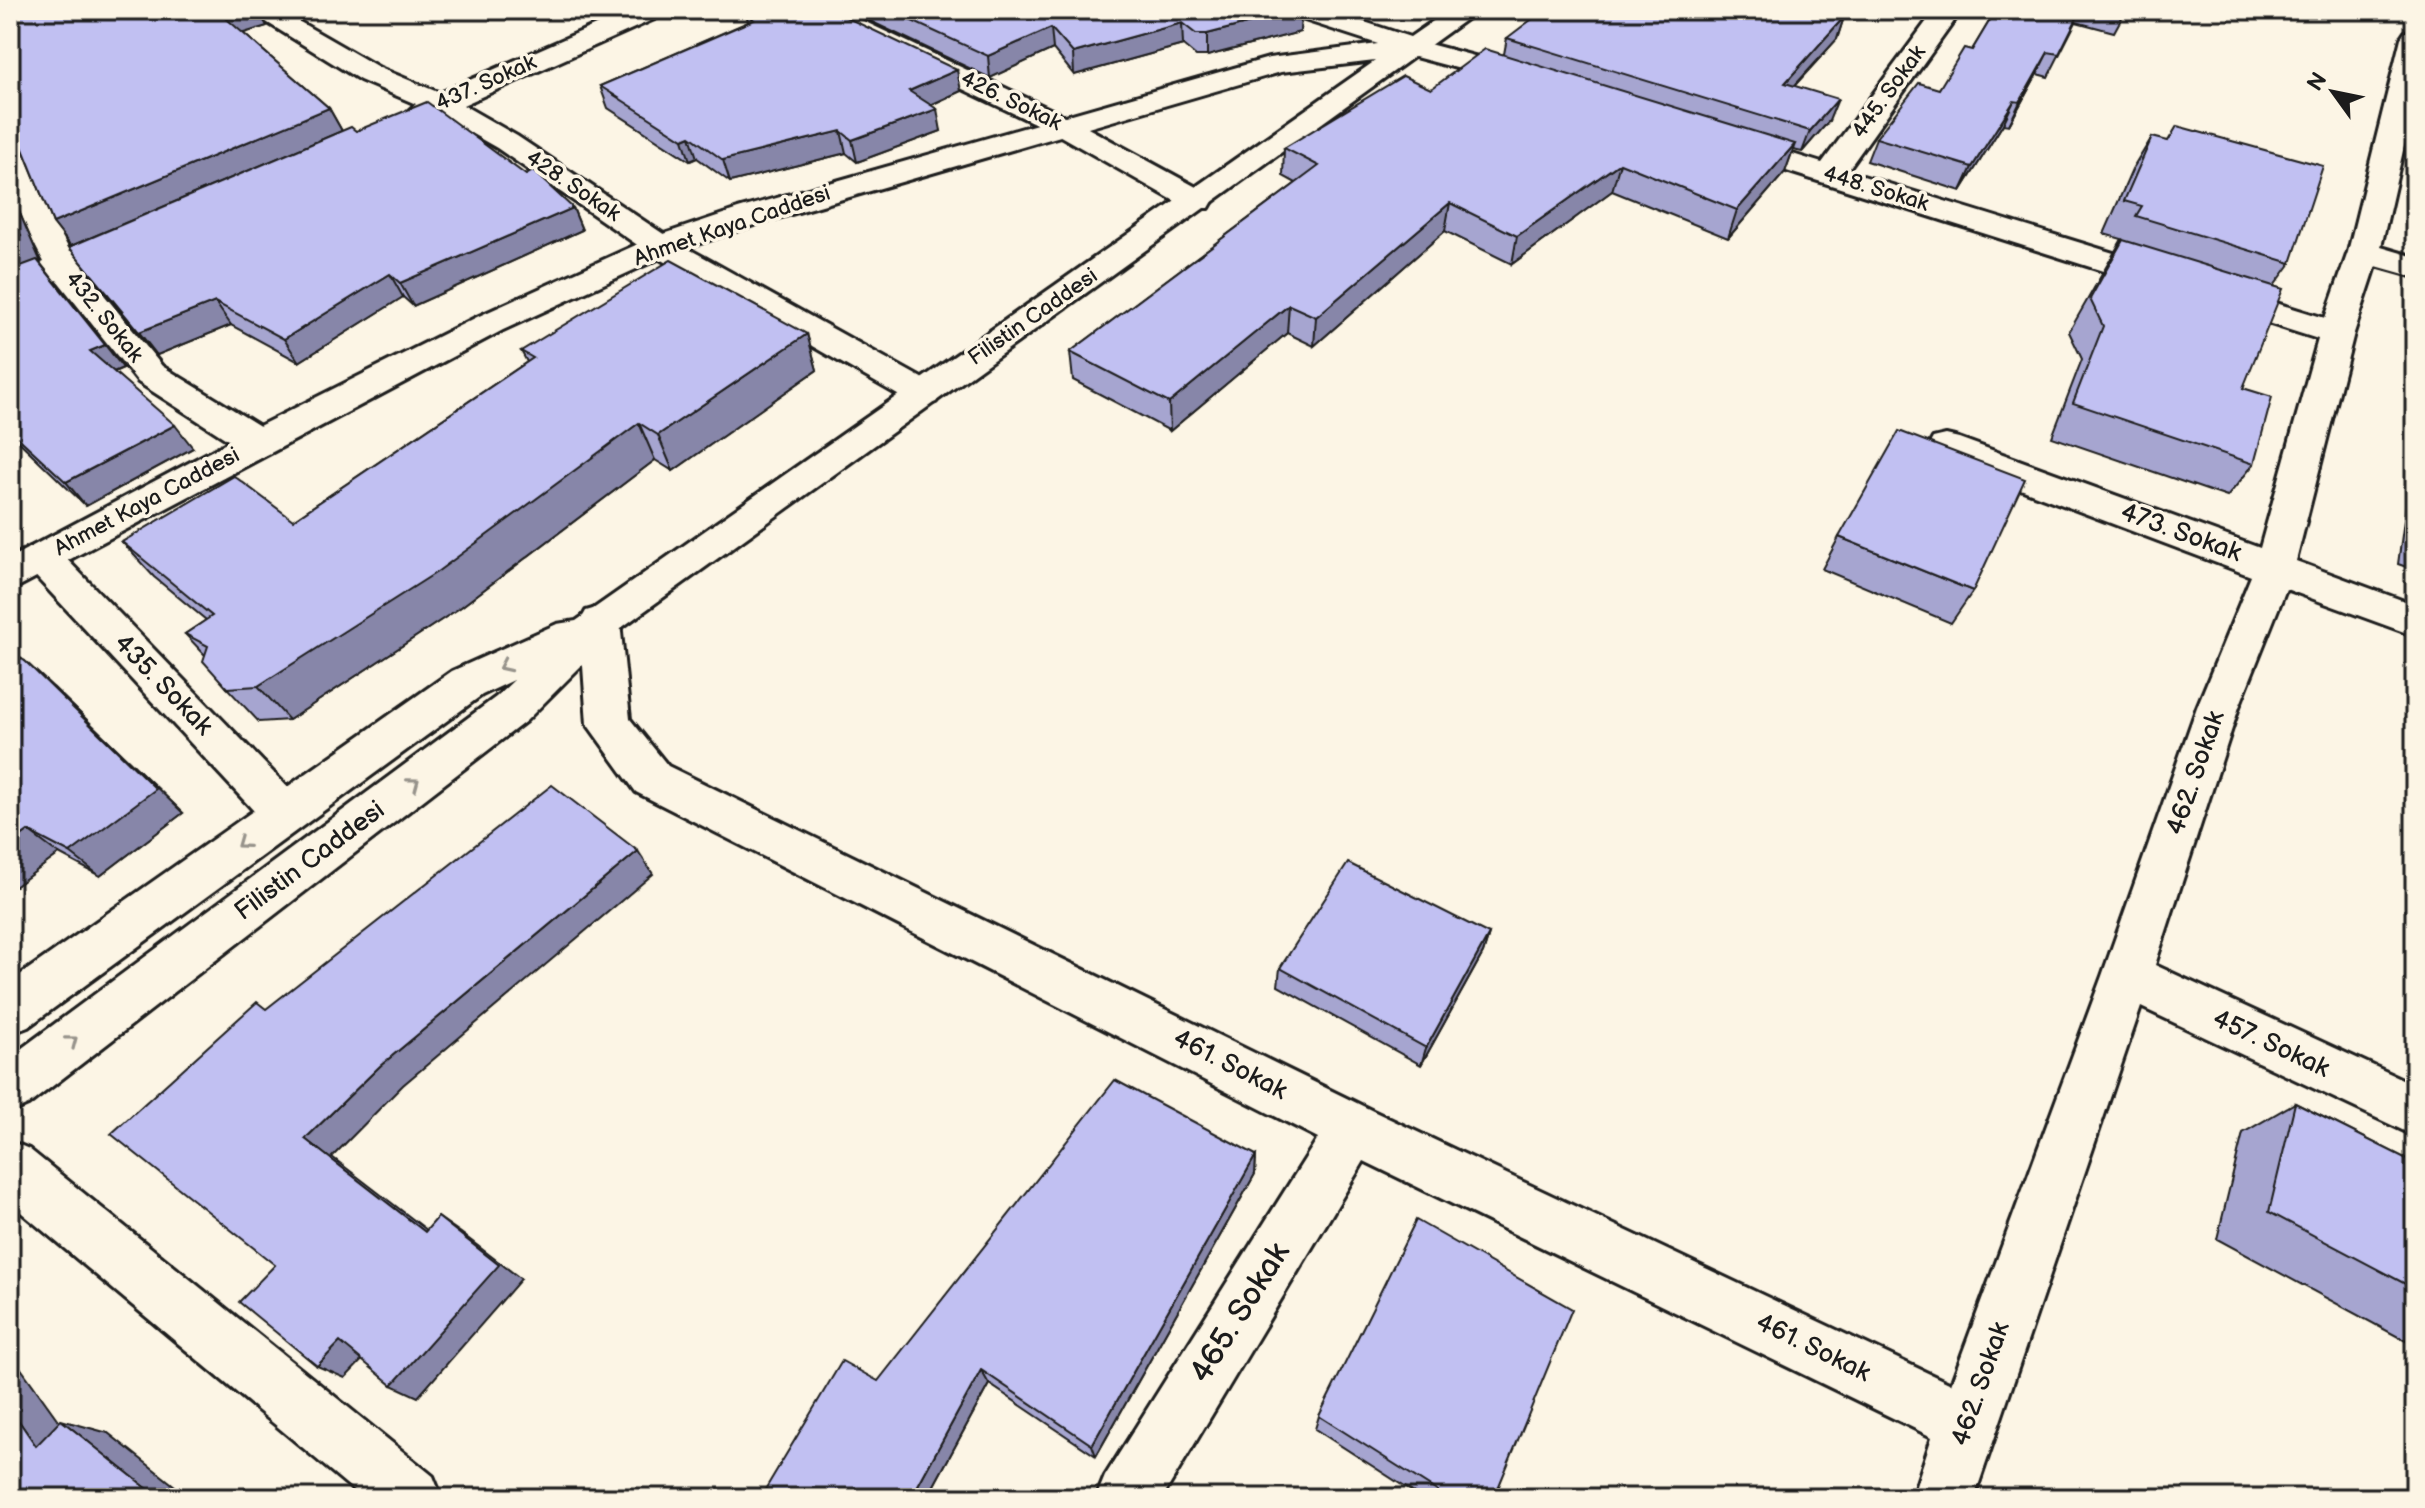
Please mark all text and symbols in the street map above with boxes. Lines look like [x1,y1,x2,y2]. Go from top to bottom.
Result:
street label: 445. Sokak [1846,40,1932,144]
street label: 437. Sokak [432,49,541,117]
north arrow [2293,52,2373,132]
street label: 426. Sokak [956,65,1066,137]
text: N [2302,68,2333,96]
street label: 428. Sokak [520,144,626,228]
street label: 448. Sokak [1820,160,1932,218]
street label: Ahmet Kaya Caddesi [630,180,834,272]
street label: Filistin Caddesi [963,262,1103,372]
street label: 432. Sokak [59,266,149,368]
street label: Ahmet Kaya Caddesi [50,442,244,562]
street label: 473. Sokak [2116,497,2246,569]
street label: 435. Sokak [107,628,219,742]
one-way arrow [497,656,512,672]
street label: 462. Sokak [2160,707,2232,839]
one-way arrow [405,779,419,793]
street label: Filistin Caddesi [229,795,391,927]
one-way arrow [237,833,251,848]
street label: 457. Sokak [2208,1003,2335,1085]
street label: 461. Sokak [1168,1023,1292,1107]
one-way arrow [63,1037,78,1051]
street label: 465. Sokak [1182,1235,1299,1390]
street label: 461. Sokak [1751,1307,1876,1389]
street label: 462. Sokak [1945,1318,2017,1450]

